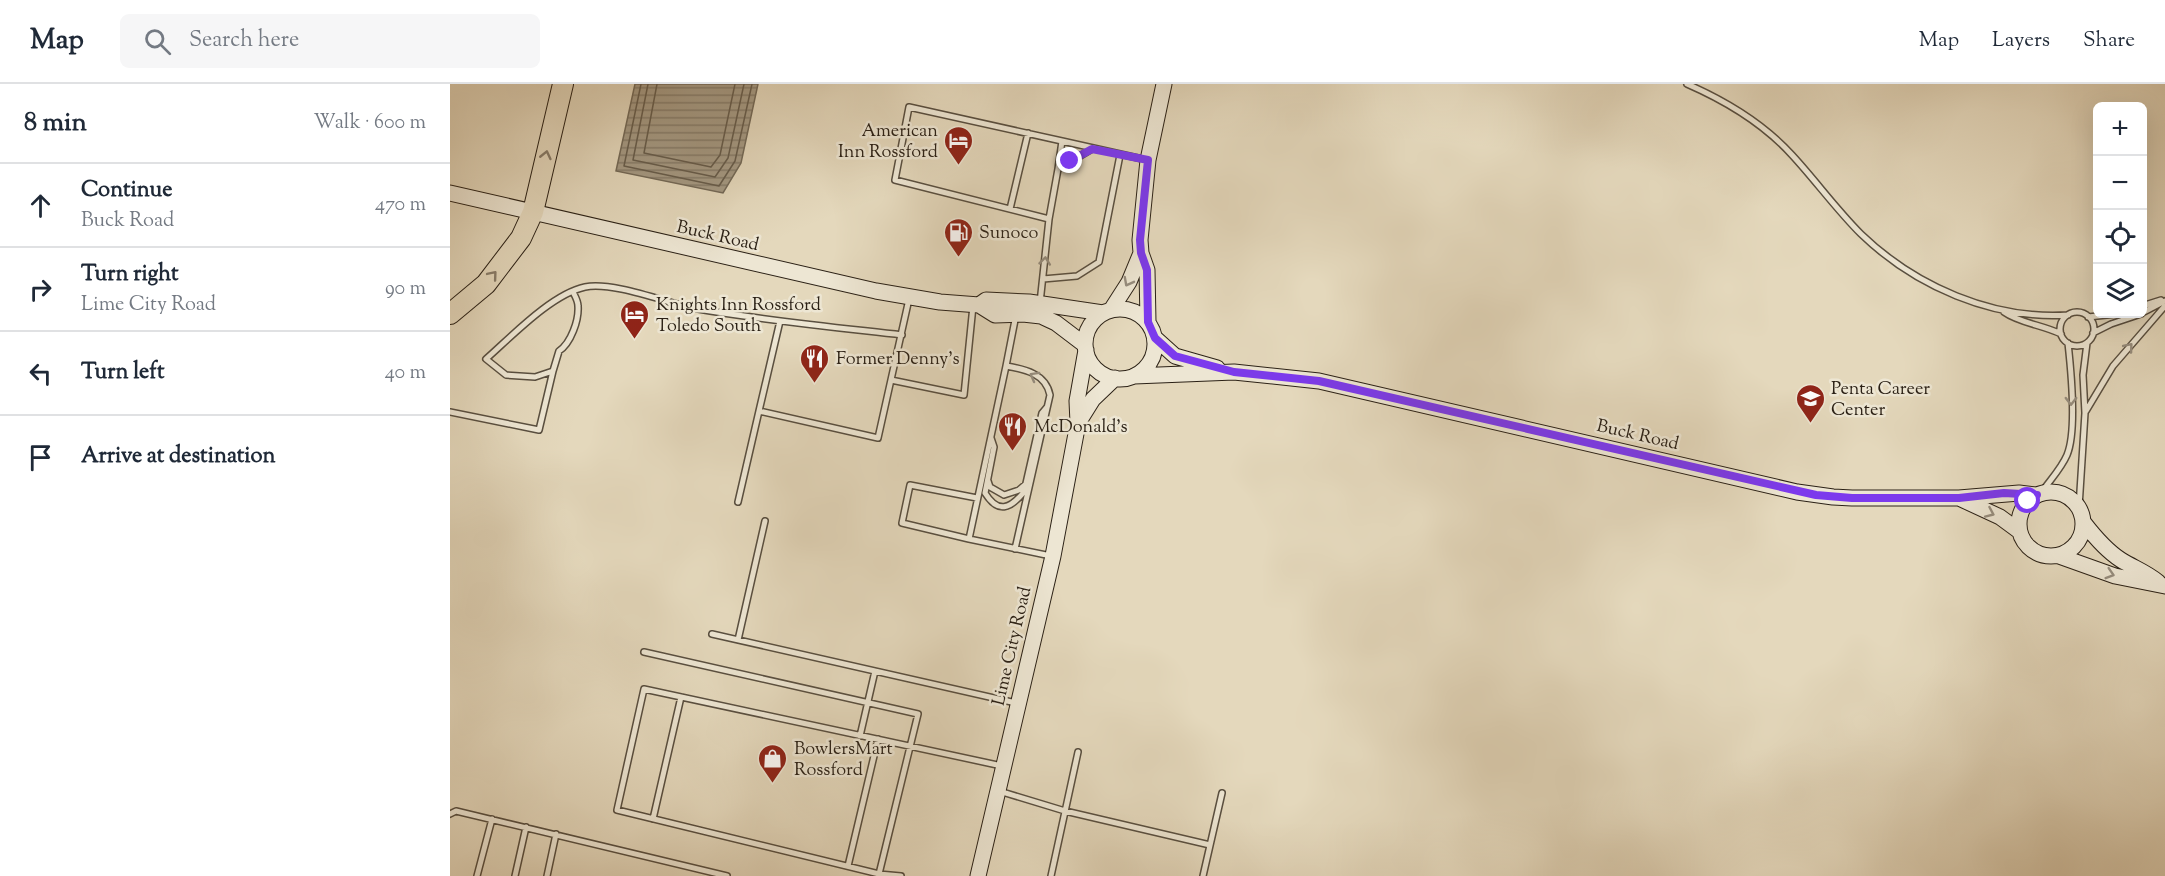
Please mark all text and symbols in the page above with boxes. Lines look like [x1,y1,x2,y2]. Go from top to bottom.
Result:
search box [120,14,540,68]
text: Map [30,21,84,61]
icon: search [141,25,174,58]
text: Search here [189,25,299,57]
text: Map [1919,26,1959,56]
text: Layers [1992,26,2050,56]
text: Share [2083,26,2135,56]
map controls [2093,102,2147,318]
button: + [2093,102,2147,156]
text: 8 min [24,105,87,142]
text: Walk · 600 m [314,109,426,138]
place label: American Inn Rossford [838,119,938,166]
hotel icon: American Inn Rossford [943,124,975,166]
route end [1056,147,1082,173]
one-way arrow [539,150,552,160]
button: − [2093,156,2147,210]
text: Continue [81,175,172,207]
icon: ahead [24,189,57,222]
text: 470 m [375,191,426,220]
text: Buck Road [81,207,174,236]
button: locate [2093,210,2147,264]
street label: Buck Road [674,215,761,259]
fuel station icon: Sunoco [942,216,974,258]
place label: Sunoco [979,221,1039,247]
one-way arrow [1038,257,1051,266]
text: Turn right [81,259,178,291]
button: layers [2093,264,2147,318]
one-way arrow [486,271,497,282]
icon: right [24,273,57,306]
text: 90 m [385,275,426,304]
one-way arrow [1124,276,1135,287]
text: Lime City Road [81,291,216,320]
place label: Knights Inn Rossford Toledo South [656,293,821,340]
hotel icon: Knights Inn Rossford Toledo South [619,298,651,340]
restaurant icon: Former Denny's [799,342,831,384]
one-way arrow [2122,343,2133,354]
place label: Former Denny's [836,347,960,373]
icon: left [24,357,57,390]
text: Turn left [81,357,164,389]
text: 40 m [385,359,426,388]
one-way arrow [1030,371,1040,383]
place label: Penta Career Center [1831,377,1930,424]
school or university icon: Penta Career Center [1794,382,1826,424]
one-way arrow [2065,397,2077,406]
restaurant icon: McDonald's [997,410,1029,452]
street label: Buck Road [1594,414,1681,458]
place label: McDonald's [1034,415,1128,441]
icon: arrive [24,441,57,474]
text: Arrive at destination [81,441,276,473]
route start [2014,487,2040,513]
one-way arrow [1984,505,1995,517]
one-way arrow [2104,567,2115,579]
street label: Lime City Road [987,584,1039,709]
place label: BowlersMart Rossford [794,737,893,784]
shop icon: BowlersMart Rossford [757,742,789,784]

